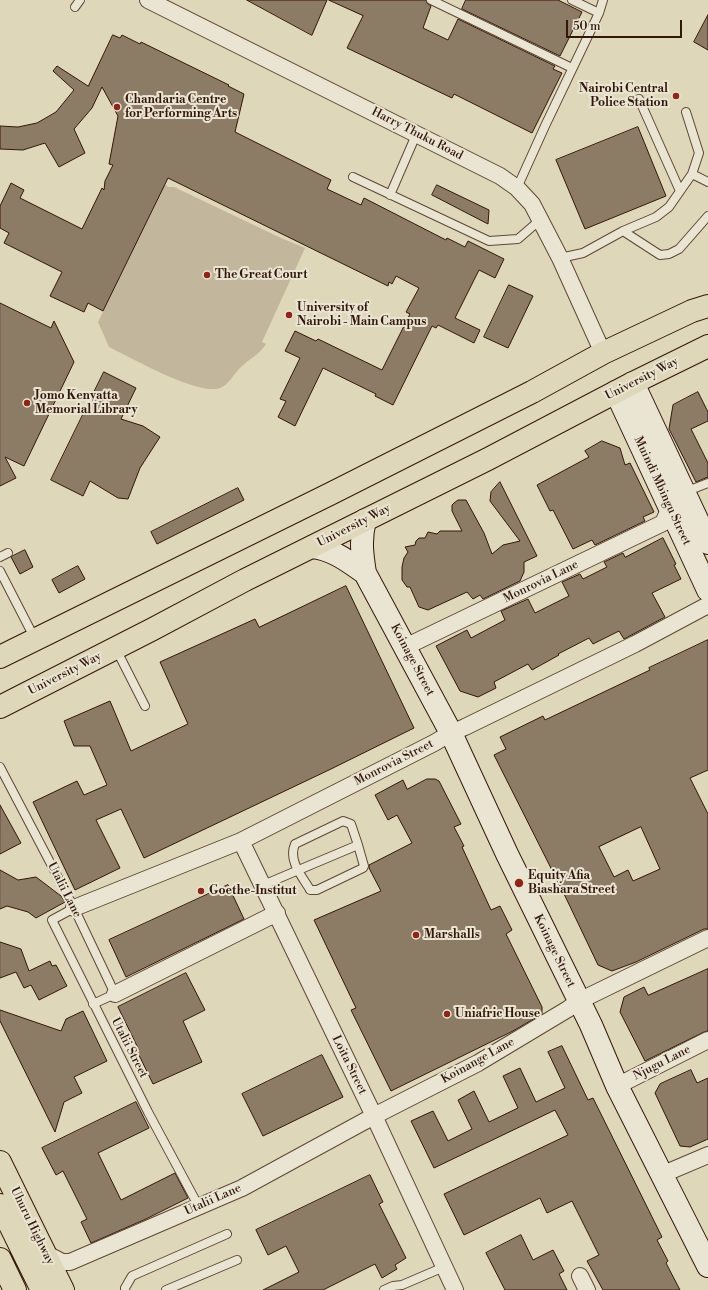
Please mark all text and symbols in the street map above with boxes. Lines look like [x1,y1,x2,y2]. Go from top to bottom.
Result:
scale bar [568,12,684,38]
text: 50 m [573,19,601,34]
place label: Nairobi Central Police Station [579,82,668,110]
marker: Nairobi Central Police Station [671,91,681,101]
place label: Chandaria Centre for Performing Arts [125,93,237,121]
marker: Chandaria Centre for Performing Arts [112,102,122,112]
street label: Harry Thuku Road [369,105,465,163]
place label: The Great Court [215,268,307,282]
marker: The Great Court [202,270,212,280]
place label: University of Nairobi - Main Campus [297,301,426,329]
marker: University of Nairobi - Main Campus [284,310,294,320]
street label: University Way [603,354,681,404]
place label: Jomo Kenyatta Memorial Library [35,389,138,417]
marker: Jomo Kenyatta Memorial Library [22,398,32,408]
street label: Muindi Mbingu Street [630,434,694,548]
street label: University Way [315,501,393,551]
street label: Monrovia Lane [501,558,581,606]
street label: Koinage Street [387,621,437,699]
street label: University Way [26,649,104,699]
street label: Monrovia Street [352,737,436,789]
street label: Utalii Lane [44,860,84,920]
place label: Equity Afia Biashara Street [528,869,615,897]
marker: Equity Afia Biashara Street [513,877,525,889]
place label: Goethe-Institut [209,884,296,898]
marker: Goethe-Institut [196,886,206,896]
street label: Koinage Street [530,912,578,990]
place label: Marshalls [424,928,480,942]
marker: Marshalls [411,930,421,940]
place label: Uniafric House [455,1007,540,1021]
marker: Uniafric House [442,1009,452,1019]
street label: Utalii Street [108,1015,150,1081]
street label: Loita Street [328,1033,370,1097]
street label: Koinange Lane [439,1035,517,1087]
street label: Njugu Lane [631,1042,693,1084]
street label: Utalii Lane [183,1181,243,1219]
street label: Uhuru Highway [7,1185,57,1267]

